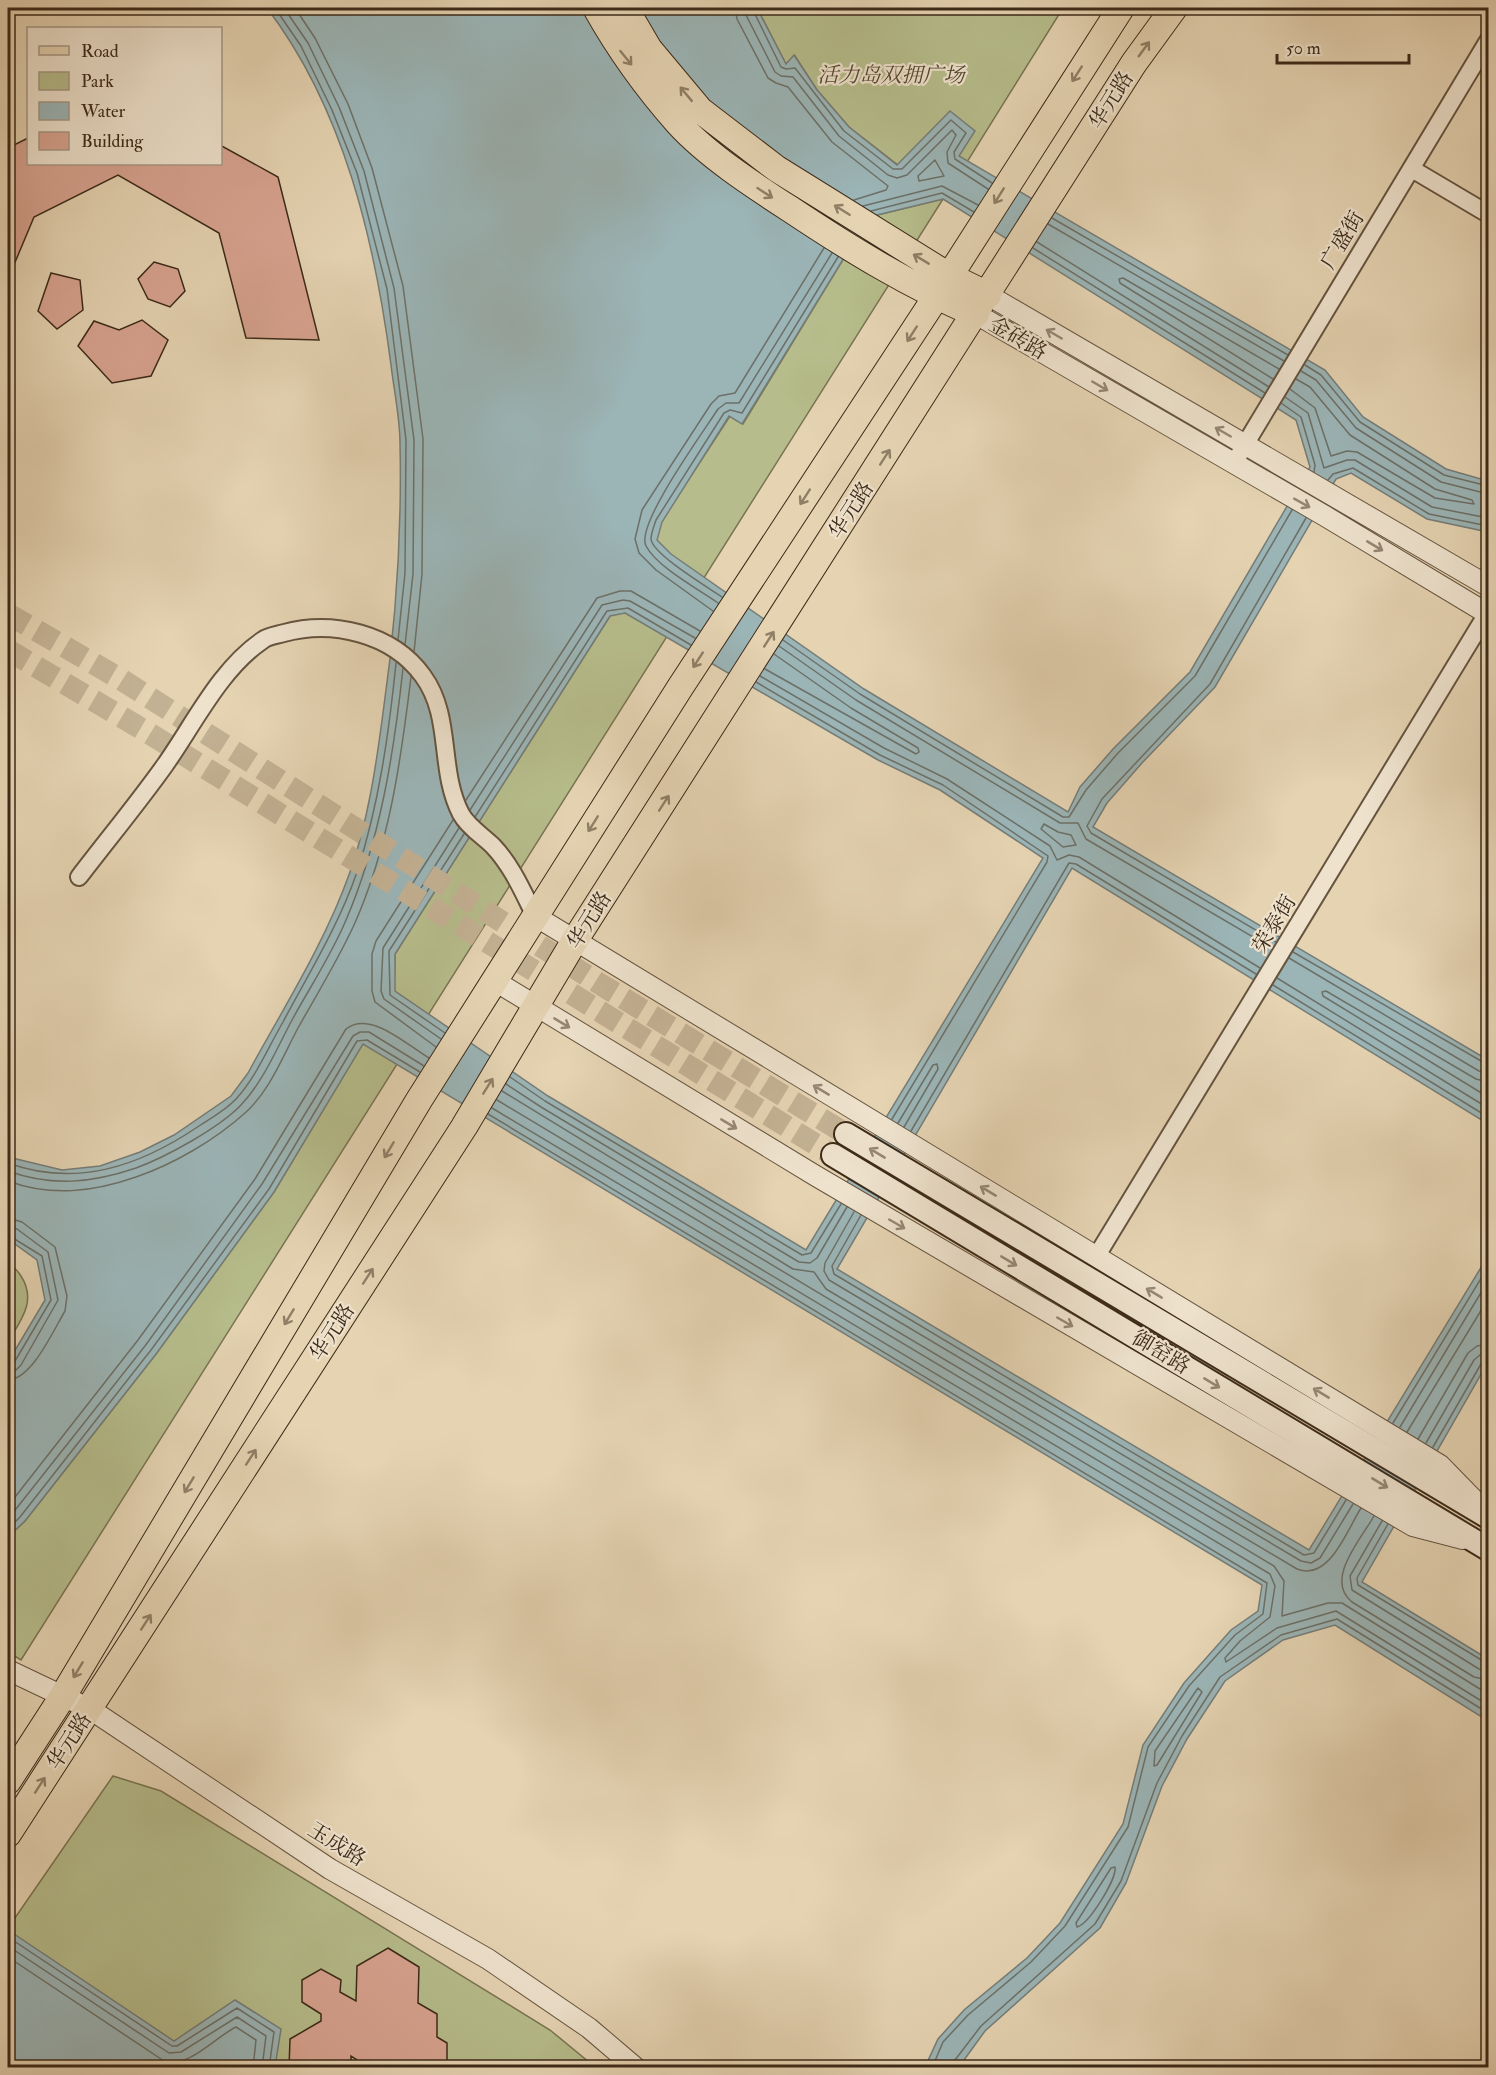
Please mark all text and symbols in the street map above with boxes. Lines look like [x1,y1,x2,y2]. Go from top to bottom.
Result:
legend [27,27,222,165]
scale bar [1277,27,1409,65]
text: 50 m [1286,37,1321,60]
text: Road [81,40,119,63]
one-way arrow [1138,42,1150,58]
one-way arrow [620,49,633,65]
park label: 活力岛双拥广场 [818,62,966,89]
one-way arrow [1071,65,1083,82]
street label: 华元路 [1083,66,1140,134]
text: Park [81,70,114,93]
one-way arrow [680,86,693,102]
text: Water [80,100,125,123]
text: Building [81,130,144,153]
one-way arrow [756,187,773,199]
one-way arrow [993,187,1005,204]
one-way arrow [834,204,851,216]
street label: 广盛街 [1315,206,1370,274]
one-way arrow [913,253,930,265]
street label: 金砖路 [984,311,1052,366]
one-way arrow [906,325,918,342]
one-way arrow [1046,328,1064,339]
one-way arrow [1091,380,1108,392]
one-way arrow [1215,426,1232,438]
one-way arrow [879,448,892,465]
street label: 华元路 [823,477,880,544]
one-way arrow [799,488,811,505]
one-way arrow [1292,498,1310,509]
one-way arrow [1366,541,1383,553]
one-way arrow [762,630,775,647]
one-way arrow [692,651,704,668]
one-way arrow [658,795,670,812]
one-way arrow [587,815,599,832]
street label: 华元路 [561,886,618,954]
street label: 荣泰街 [1247,890,1302,958]
one-way arrow [553,1018,570,1030]
one-way arrow [482,1078,495,1095]
one-way arrow [813,1083,830,1095]
one-way arrow [720,1119,737,1131]
one-way arrow [383,1141,395,1158]
one-way arrow [869,1147,886,1159]
one-way arrow [980,1185,997,1197]
one-way arrow [888,1218,905,1230]
one-way arrow [1000,1255,1017,1267]
one-way arrow [362,1268,374,1284]
one-way arrow [1146,1286,1163,1298]
street label: 华元路 [304,1299,361,1366]
one-way arrow [283,1308,295,1325]
one-way arrow [1056,1317,1073,1329]
street label: 御窑路 [1127,1325,1195,1380]
one-way arrow [1203,1377,1220,1389]
one-way arrow [1313,1387,1330,1399]
one-way arrow [245,1449,258,1466]
one-way arrow [183,1476,195,1493]
one-way arrow [1371,1477,1388,1489]
one-way arrow [140,1614,152,1630]
one-way arrow [72,1661,84,1678]
street label: 华元路 [41,1708,98,1775]
one-way arrow [34,1777,46,1794]
street label: 玉成路 [303,1816,371,1873]

